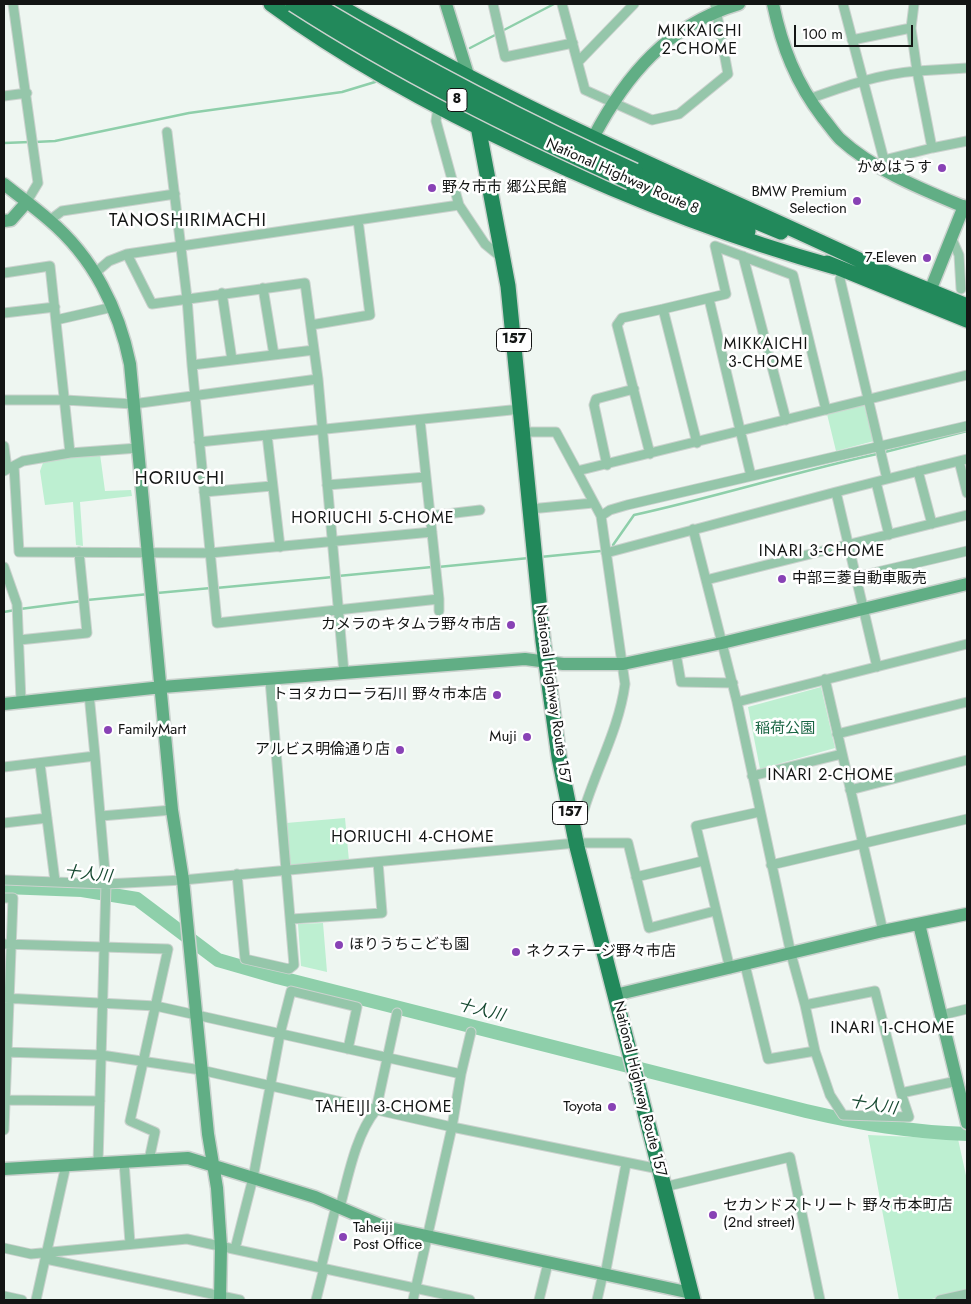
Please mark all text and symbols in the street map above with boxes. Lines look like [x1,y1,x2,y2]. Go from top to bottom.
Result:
scale bar [796,15,915,47]
district label: MIKKAICHI 2-CHOME [656,22,744,60]
text: 100 m [802,23,843,45]
road number: 8 [447,88,467,112]
street label: National Highway Route 8 [543,135,701,219]
place label: かめはうす [857,159,932,177]
marker: かめはうす [936,162,948,174]
place label: 野々市市 郷公民館 [442,179,566,197]
marker: 野々市市 郷公民館 [426,182,438,194]
place label: BMW Premium Selection [751,183,847,218]
marker: BMW Premium Selection [851,195,863,207]
district label: TANOSHIRIMACHI [107,211,269,233]
place label: 7-Eleven [865,249,917,267]
marker: 7-Eleven [921,252,933,264]
road number: 157 [496,328,532,352]
district label: MIKKAICHI 3-CHOME [722,335,810,373]
district label: HORIUCHI [134,469,226,491]
district label: HORIUCHI 5-CHOME [289,509,457,529]
district label: INARI 3-CHOME [757,542,887,562]
place label: 中部三菱自動車販売 [792,570,927,588]
marker: 中部三菱自動車販売 [776,573,788,585]
street label: National Highway Route 157 [531,603,573,785]
place label: カメラのキタムラ野々市店 [321,616,501,634]
marker: カメラのキタムラ野々市店 [505,619,517,631]
place label: トヨタカローラ石川 野々市本店 [273,686,487,704]
marker: トヨタカローラ石川 野々市本店 [491,689,503,701]
park label: 稲荷公園 [755,720,815,738]
place label: FamilyMart [118,721,186,739]
marker: FamilyMart [102,724,114,736]
place label: Muji [489,728,517,746]
marker: Muji [521,731,533,743]
place label: アルビス明倫通り店 [255,741,390,759]
marker: アルビス明倫通り店 [394,744,406,756]
district label: INARI 2-CHOME [766,766,896,786]
road number: 157 [552,801,588,824]
district label: HORIUCHI 4-CHOME [329,828,497,848]
water label: 十人川 [63,863,113,887]
place label: ほりうちこども園 [349,936,469,954]
marker: ほりうちこども園 [333,939,345,951]
place label: ネクステージ野々市店 [526,943,676,961]
marker: ネクステージ野々市店 [510,946,522,958]
water label: 十人川 [455,996,507,1026]
street label: National Highway Route 157 [608,999,670,1179]
district label: INARI 1-CHOME [829,1019,957,1039]
water label: 十人川 [848,1093,898,1119]
district label: TAHEIJI 3-CHOME [314,1098,454,1118]
place label: Toyota [563,1098,602,1116]
marker: Toyota [606,1101,618,1113]
place label: セカンドストリート 野々市本町店 (2nd street) [723,1197,952,1232]
marker: セカンドストリート 野々市本町店 (2nd street) [707,1209,719,1221]
place label: Taheiji Post Office [353,1219,422,1254]
marker: Taheiji Post Office [337,1231,349,1243]

